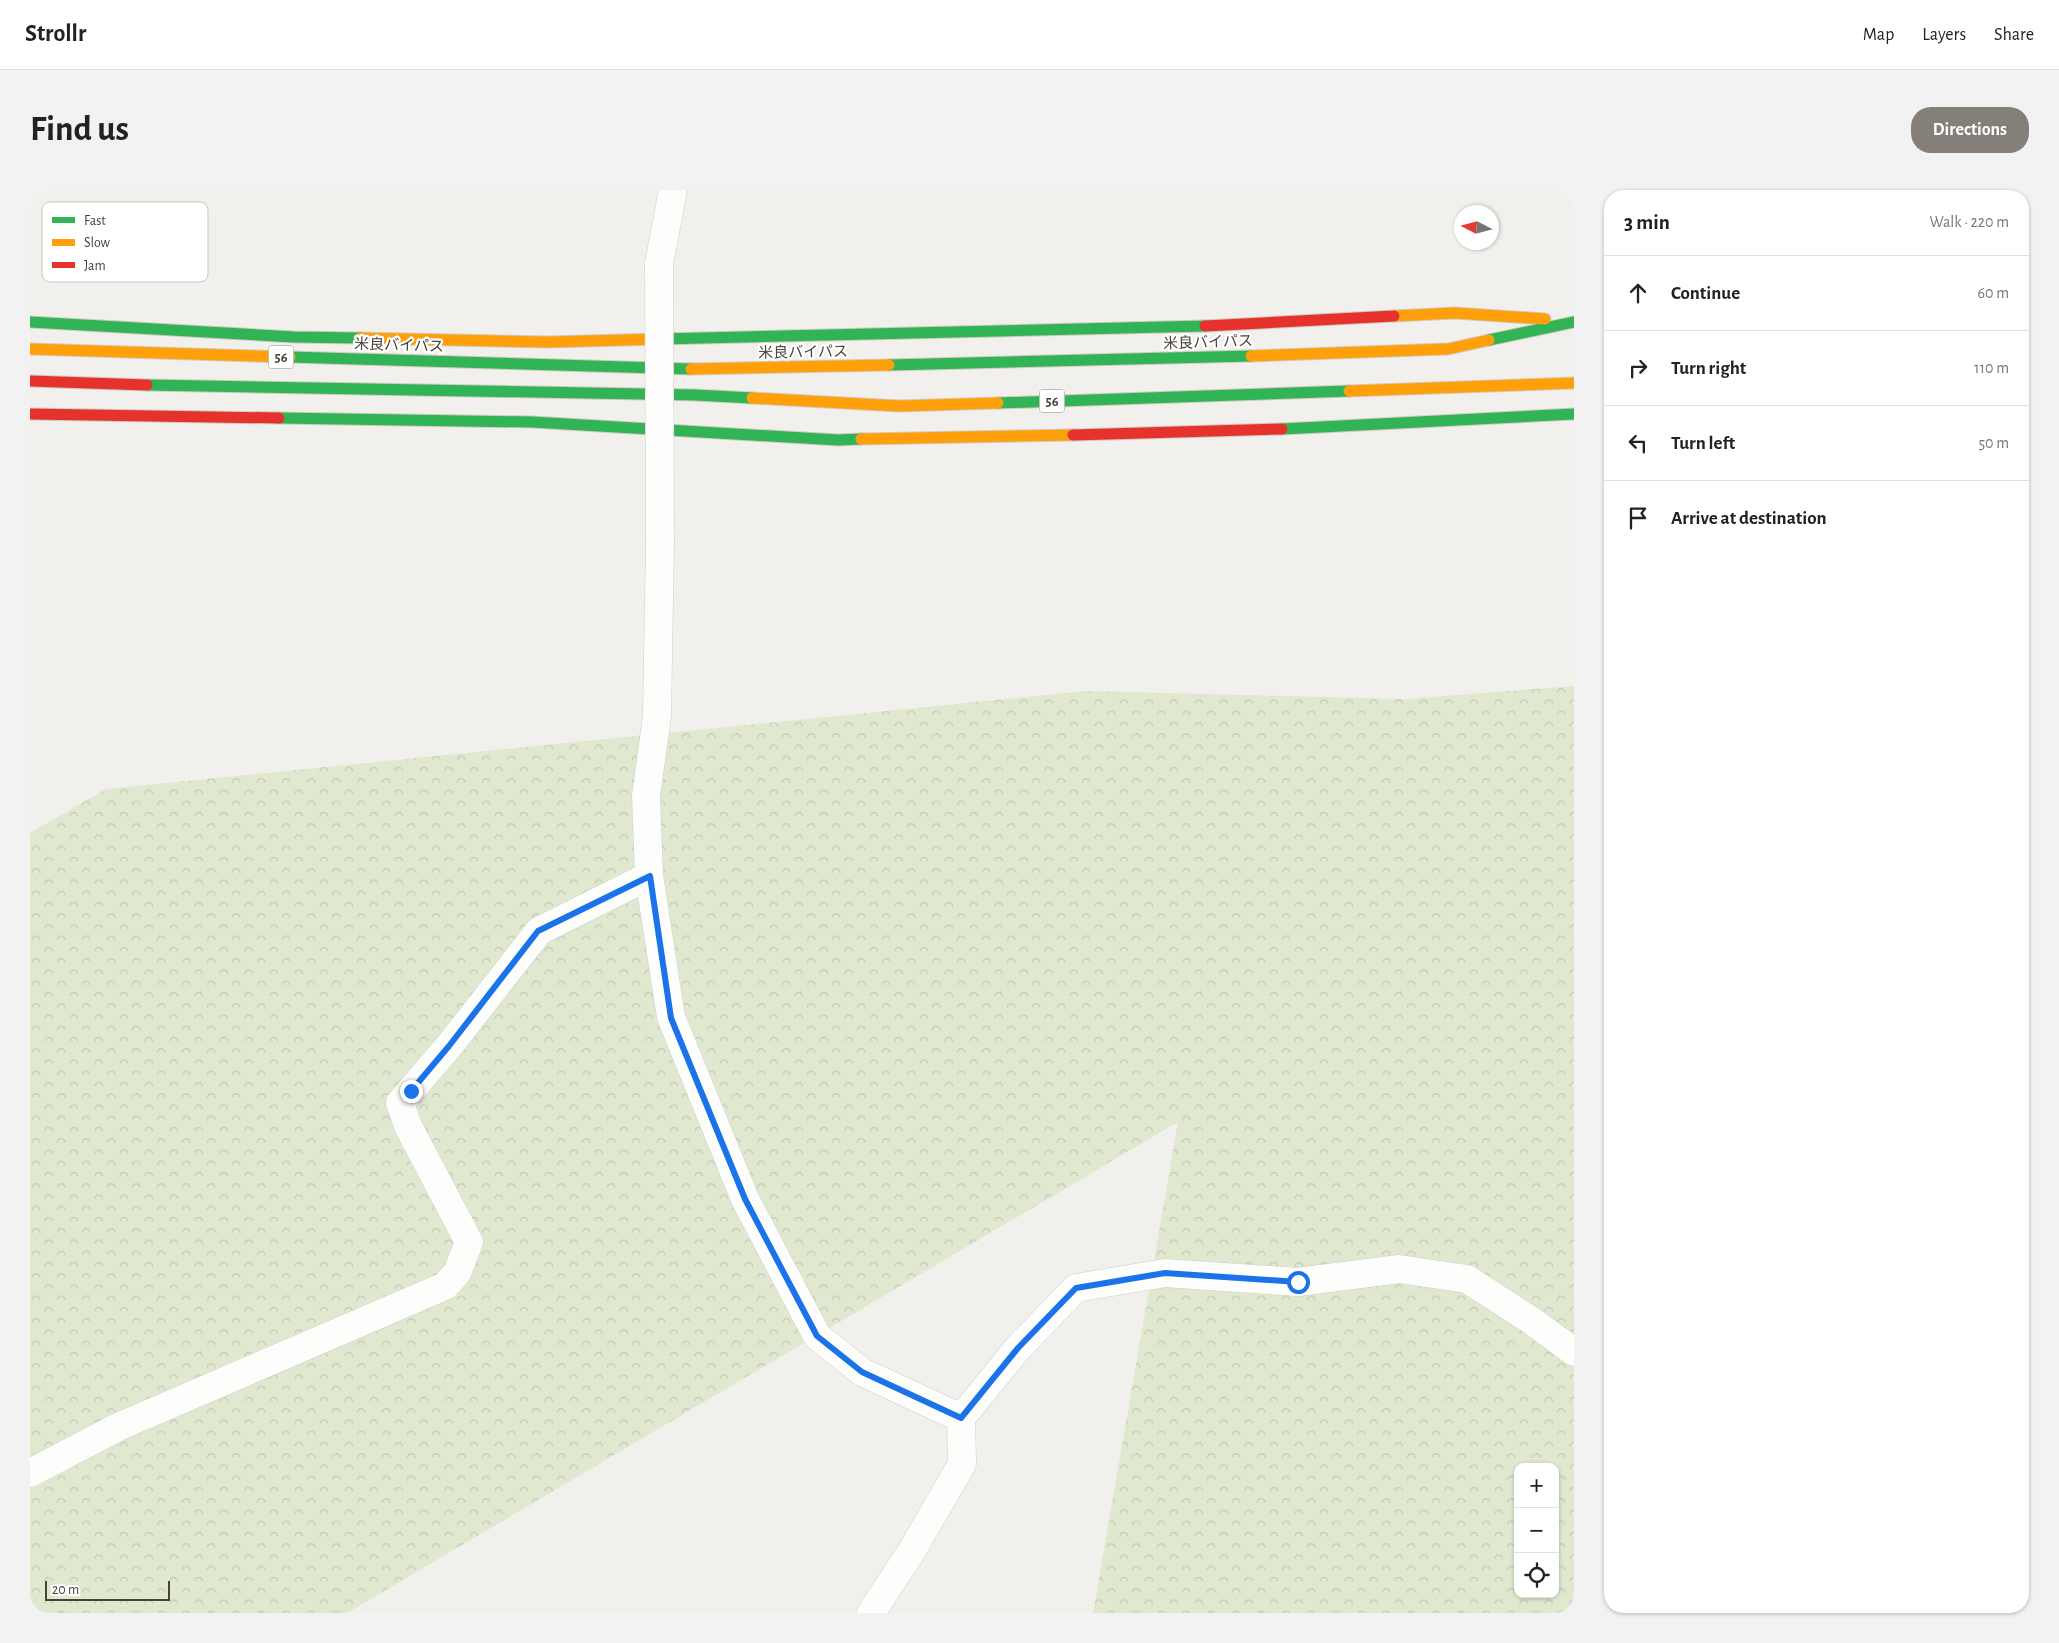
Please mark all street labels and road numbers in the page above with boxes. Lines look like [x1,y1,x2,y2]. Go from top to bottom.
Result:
street label: 米良バイパス [1163,332,1253,352]
street label: 米良バイパス [354,335,444,355]
street label: 米良バイパス [758,343,848,361]
road number: 56 [268,346,294,368]
road number: 56 [1040,390,1064,412]

